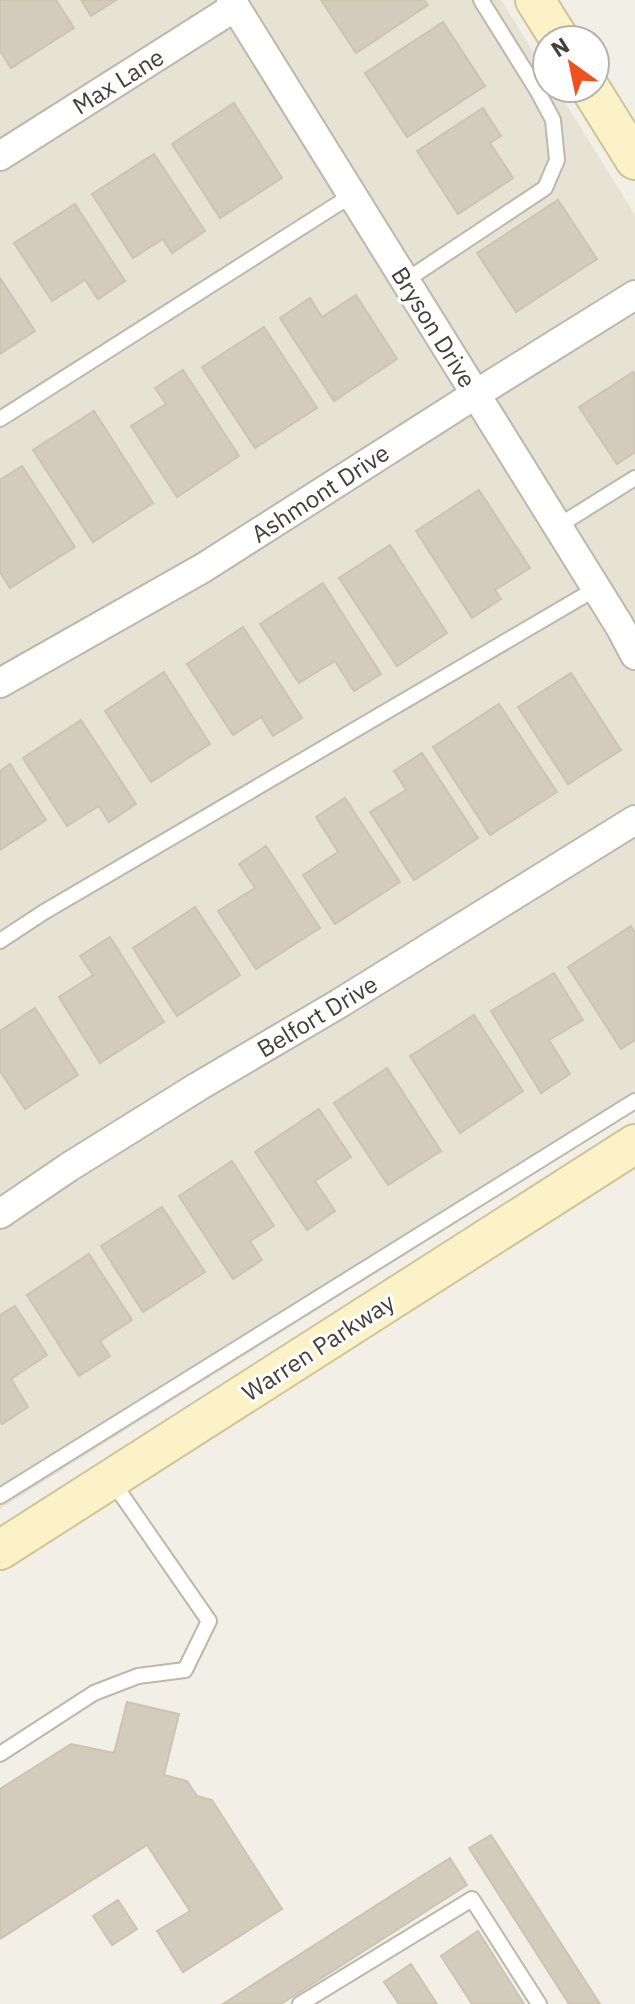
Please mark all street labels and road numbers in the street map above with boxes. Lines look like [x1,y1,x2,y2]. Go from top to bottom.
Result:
street label: Max Lane [66,40,170,122]
street label: Bryson Drive [384,261,484,393]
street label: Ashmont Drive [245,436,395,550]
street label: Belfort Drive [251,967,383,1065]
street label: Warren Parkway [236,1286,400,1408]

